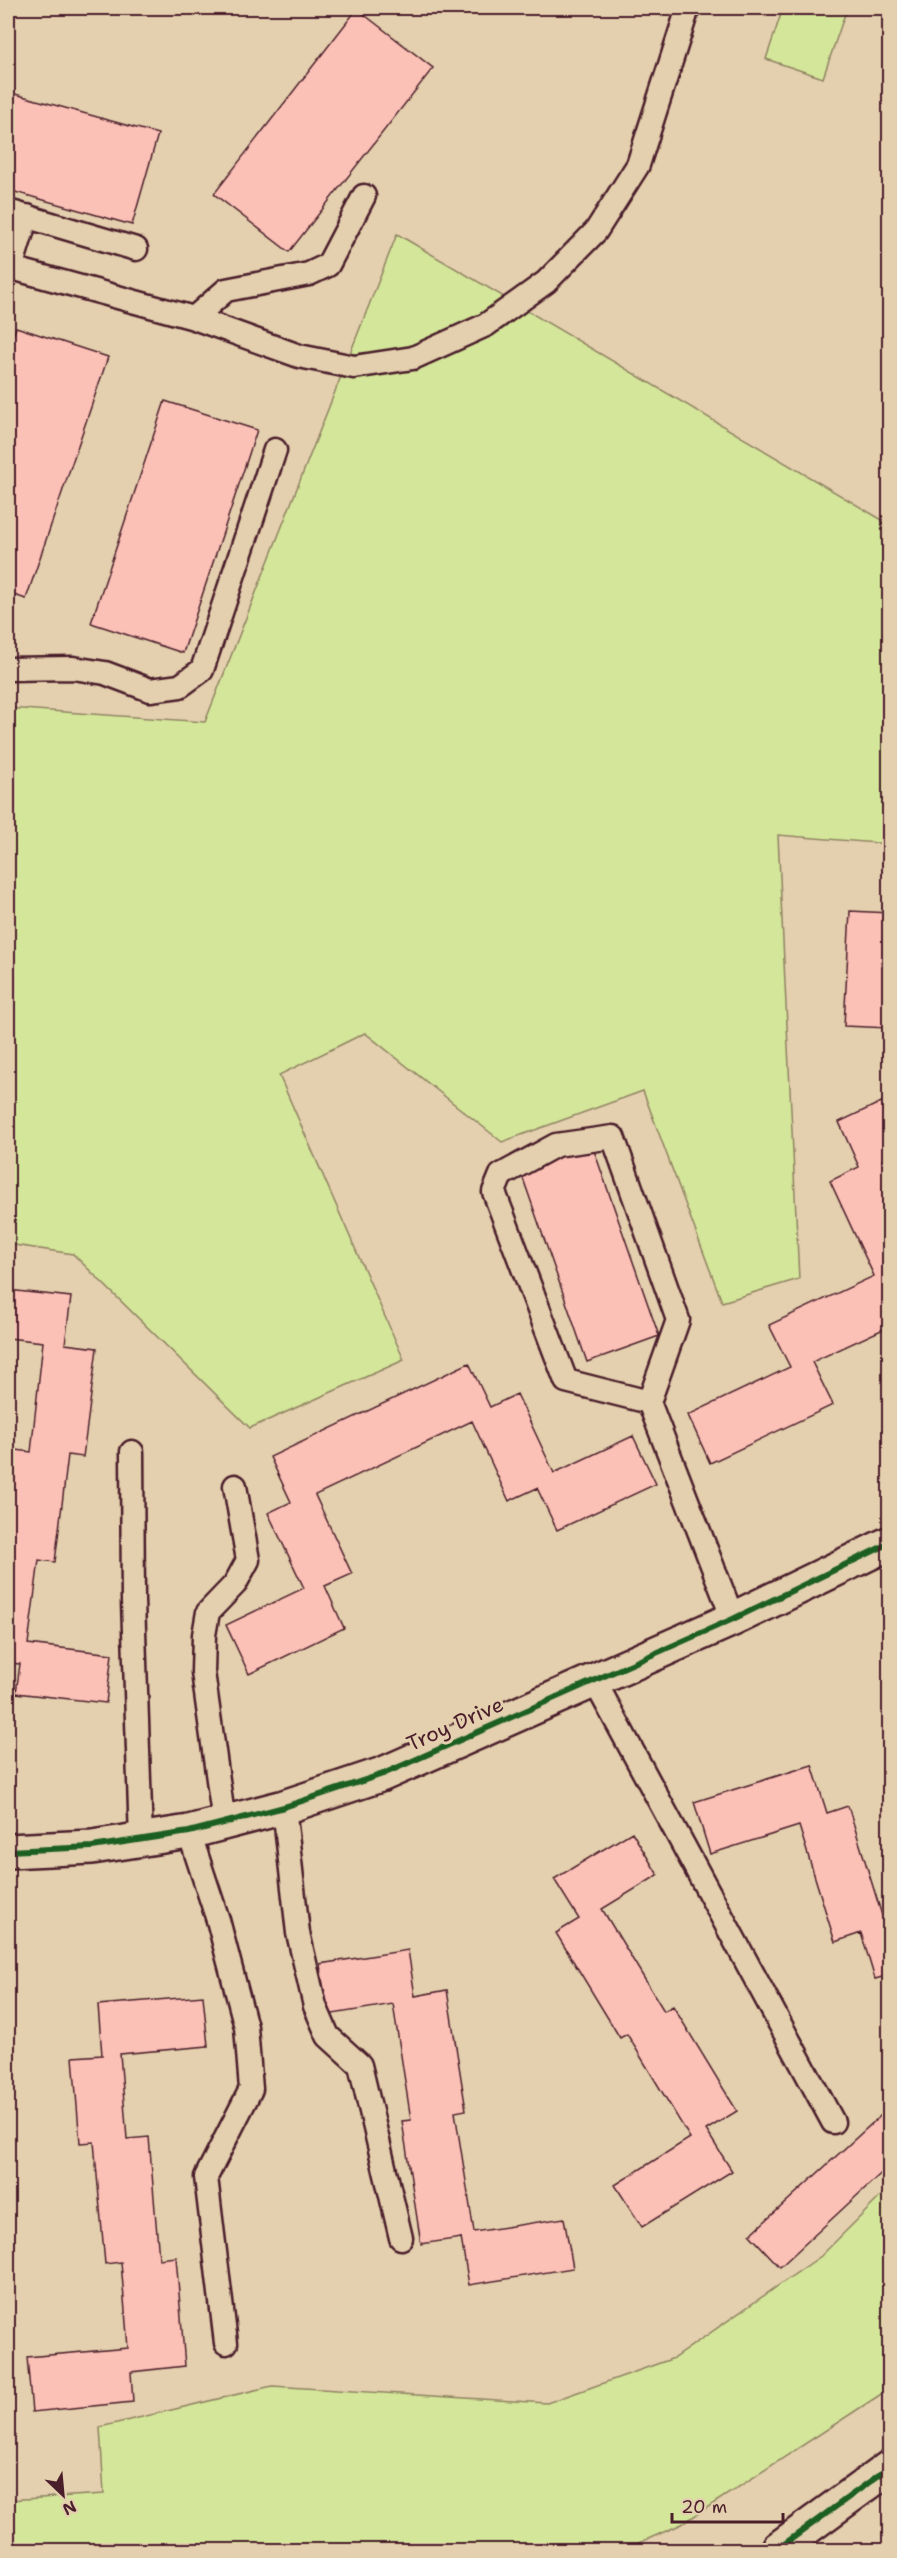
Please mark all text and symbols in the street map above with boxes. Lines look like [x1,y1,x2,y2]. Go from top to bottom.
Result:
street label: Troy Drive [402,1690,508,1758]
north arrow [33,2465,93,2525]
scale bar [672,2486,783,2524]
text: 20 m [681,2495,727,2519]
text: N [59,2496,80,2520]

